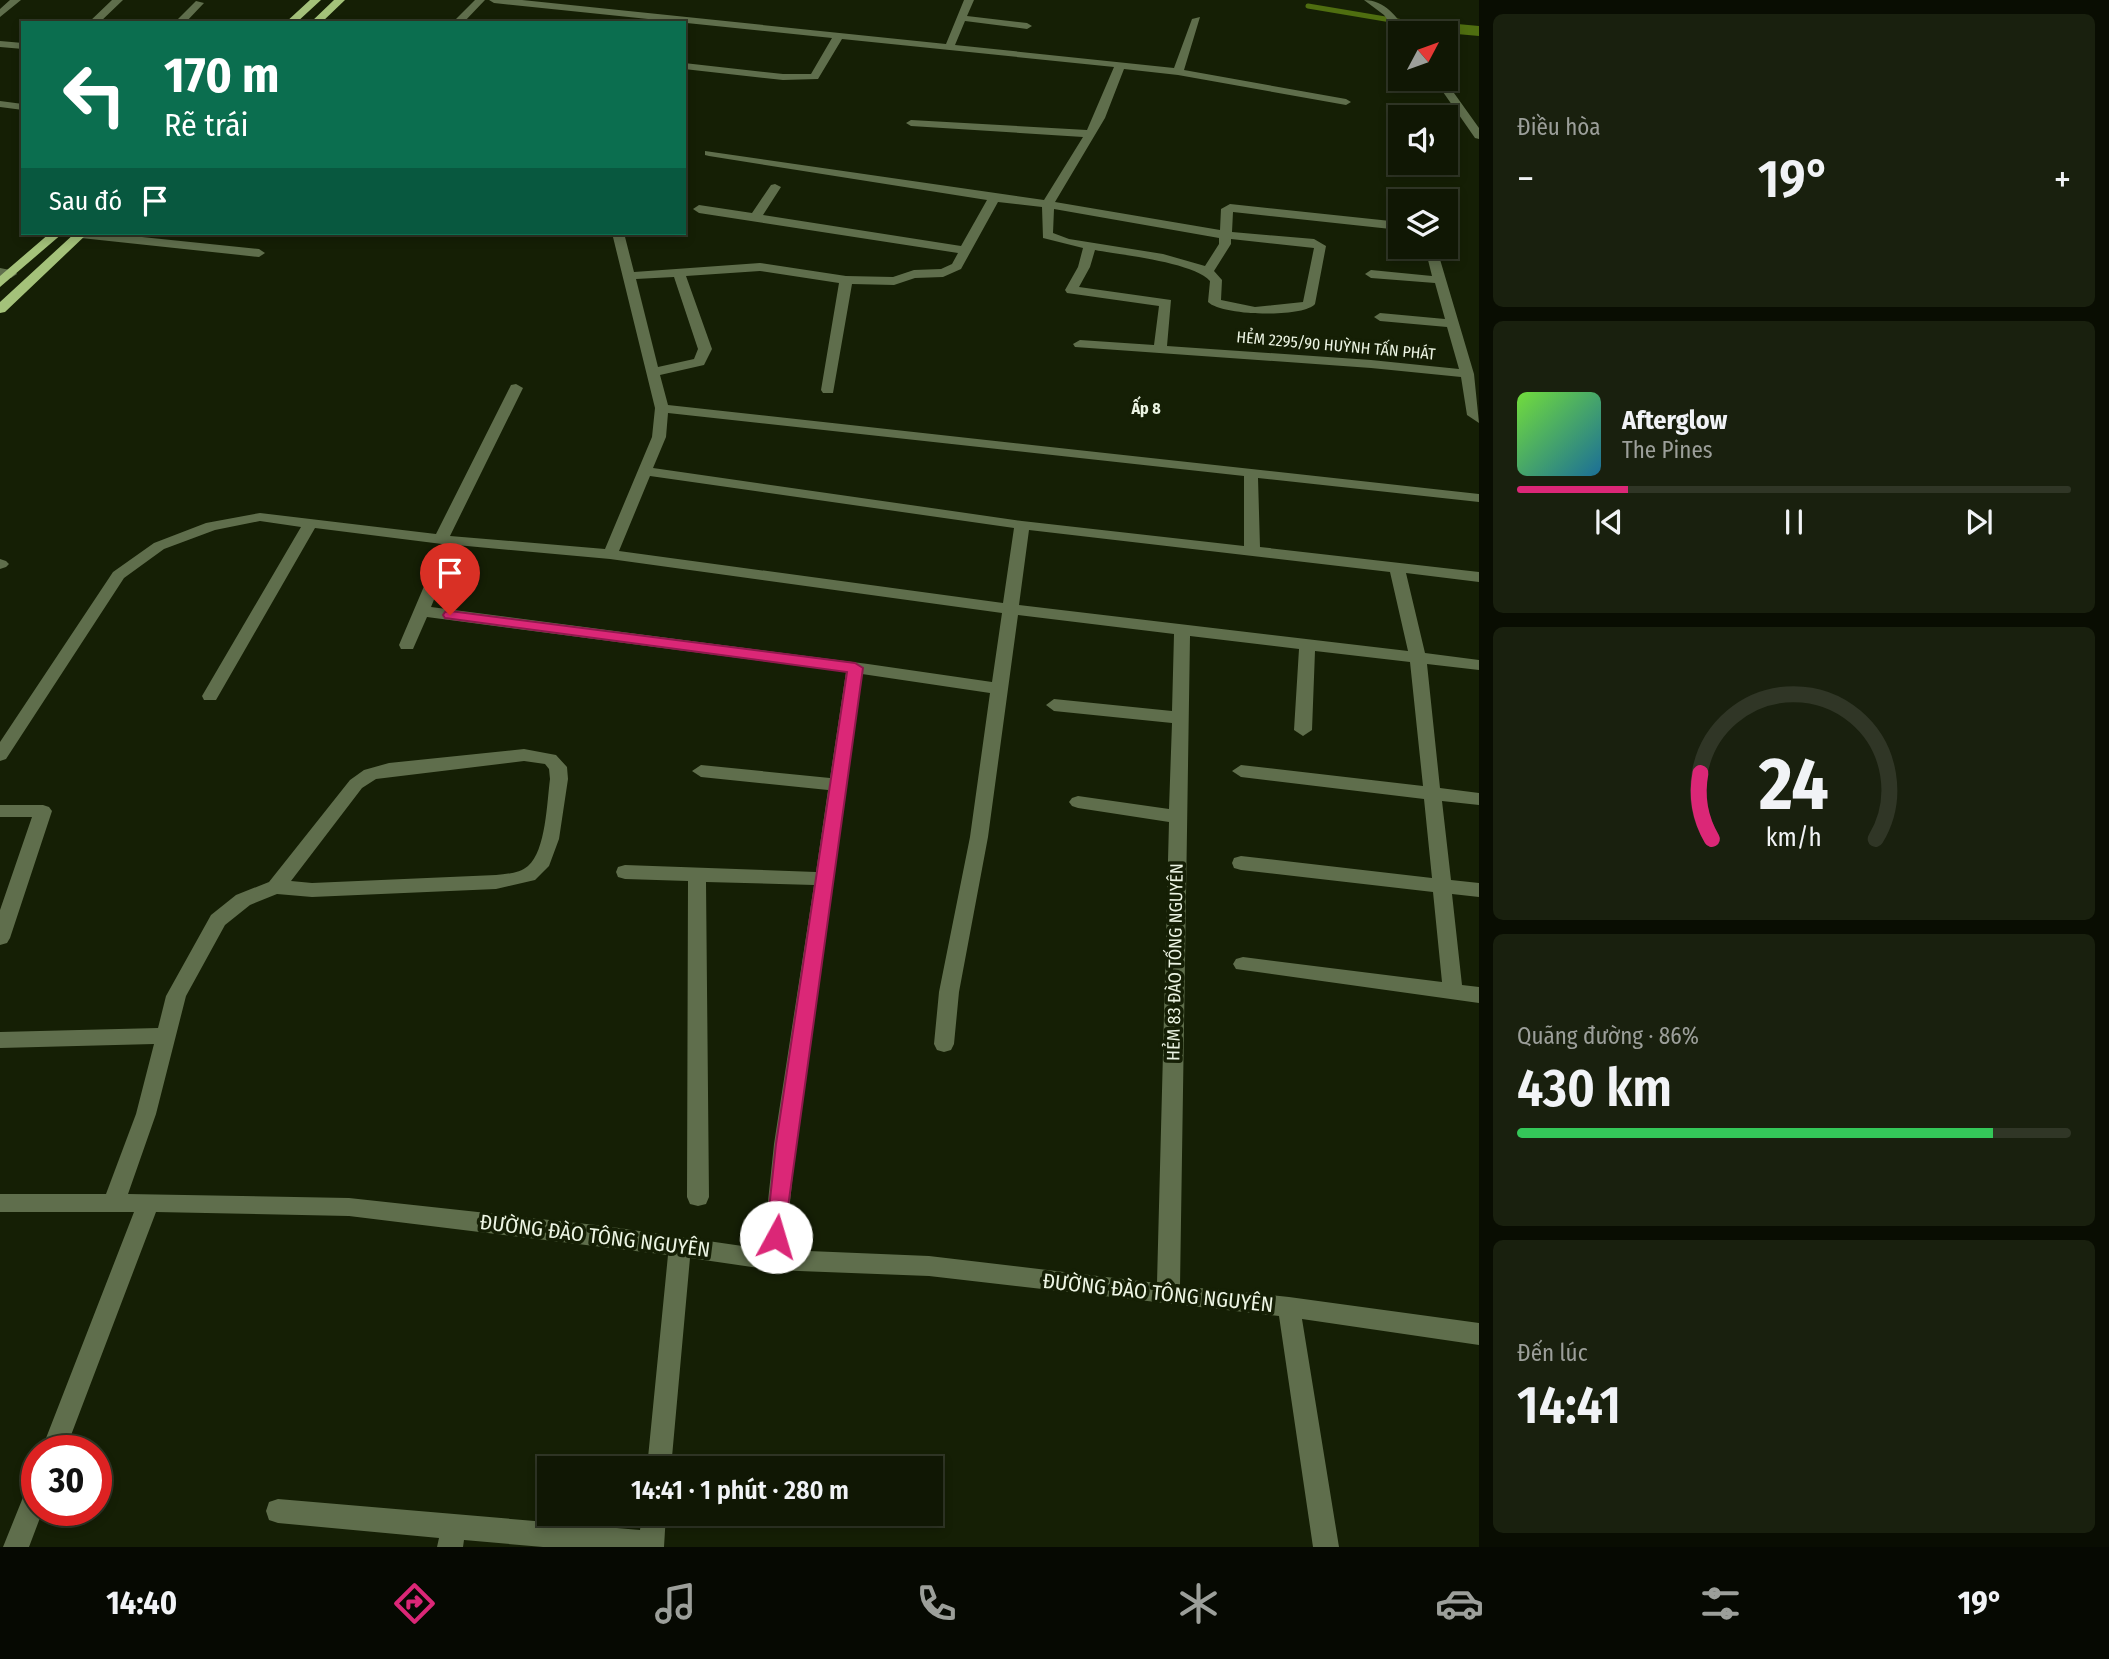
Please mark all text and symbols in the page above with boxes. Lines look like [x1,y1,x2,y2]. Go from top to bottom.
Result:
north arrow [1388,21,1458,91]
map controls [1388,21,1458,259]
text: 170 m [164,46,280,105]
icon: left [49,49,140,140]
button: sound [1388,105,1458,175]
text: Rẽ trái [164,106,249,144]
text: Điều hòa [1517,113,1601,141]
text: 19° [1758,148,1830,211]
text: − [1517,156,1534,202]
text: + [2054,156,2071,202]
icon: arrive [136,182,174,220]
text: Sau đó [49,186,122,217]
button: layers [1388,189,1458,259]
street label: HẺM 2295/90 HUỲNH TẤN PHÁT [1236,325,1437,364]
district label: Ấp 8 [1130,396,1161,418]
text: Afterglow [1622,405,1727,436]
text: The Pines [1622,436,1713,464]
icon: previous [1590,503,1628,541]
icon: pause [1775,503,1813,541]
icon: next [1960,503,1998,541]
pin [420,543,480,615]
icon: arrive [431,554,469,592]
text: 24 [1758,742,1829,829]
text: km/h [1766,823,1822,853]
street label: HẺM 83 ĐÀO TỐNG NGUYÊN [1159,863,1188,1061]
text: Quãng đường · 86% [1517,1022,1699,1050]
text: 430 km [1517,1057,1672,1120]
position arrow [739,1200,813,1274]
street label: ĐƯỜNG ĐÀO TÔNG NGUYÊN [478,1209,712,1263]
street label: ĐƯỜNG ĐÀO TÔNG NGUYÊN [1041,1268,1275,1318]
text: Đến lúc [1517,1339,1587,1367]
text: 14:41 [1517,1374,1621,1437]
speed limit sign: 30 [21,1435,112,1526]
text: 14:41 · 1 phút · 280 m [631,1475,849,1506]
icon: directions [390,1579,439,1628]
icon: music [651,1579,700,1628]
icon: phone [912,1579,961,1628]
icon: climate [1174,1579,1223,1628]
icon: car [1435,1579,1484,1628]
icon: filters [1696,1579,1745,1628]
text: 14:40 [106,1584,177,1622]
text: 19° [1958,1584,2003,1622]

